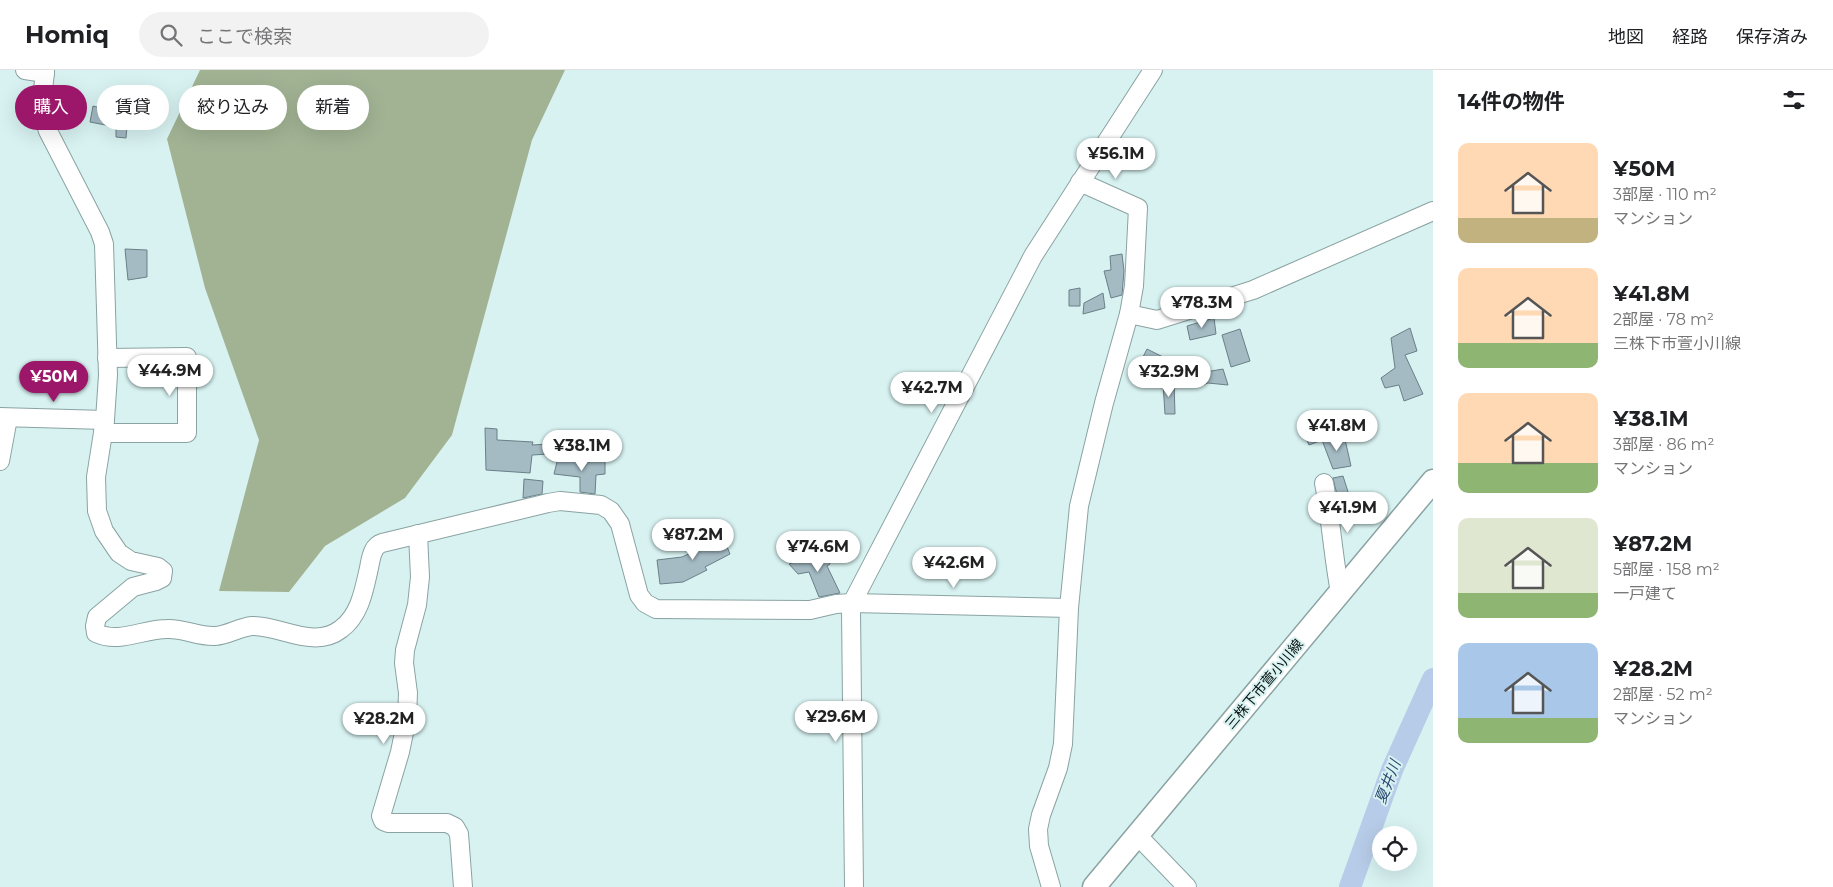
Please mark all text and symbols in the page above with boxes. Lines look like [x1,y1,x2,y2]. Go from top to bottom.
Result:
search box [139,12,489,57]
text: Homiq [25,20,109,49]
icon: search [157,21,185,49]
text: ここで検索 [197,25,292,48]
text: 地図 [1608,26,1644,48]
text: 経路 [1672,26,1708,48]
text: 保存済み [1736,26,1808,48]
chip: 購入 [15,85,87,130]
chip: 賃貸 [97,85,169,130]
chip: 絞り込み [179,85,287,130]
chip: 新着 [297,85,369,130]
icon: filters [1780,86,1808,114]
text: 14件の物件 [1458,89,1565,114]
pin: ¥56.1M [1075,138,1157,180]
text: ¥56.1M [1087,144,1145,163]
text: ¥50M [1613,156,1675,181]
icon: home [1498,163,1558,223]
text: 3部屋 · 110 m² [1613,185,1717,204]
text: マンション [1613,209,1693,228]
text: ¥41.8M [1613,281,1690,306]
pin: ¥78.3M [1161,286,1243,329]
icon: home [1498,288,1558,348]
text: ¥78.3M [1171,293,1233,312]
text: 2部屋 · 78 m² [1613,310,1714,329]
text: 三株下市萱小川線 [1613,334,1741,353]
pin: ¥44.9M [129,354,211,397]
pin: ¥32.9M [1128,356,1210,398]
pin: ¥50M [24,360,84,403]
text: ¥44.9M [138,361,202,380]
text: ¥32.9M [1139,362,1199,381]
text: ¥50M [30,367,78,386]
pin: ¥42.7M [891,372,973,414]
text: ¥42.7M [901,378,963,397]
text: ¥38.1M [1613,406,1689,431]
pin: ¥41.8M [1296,410,1378,452]
icon: home [1498,413,1558,473]
text: ¥41.8M [1308,416,1366,435]
pin: ¥38.1M [541,430,623,472]
text: 3部屋 · 86 m² [1613,435,1714,454]
text: ¥38.1M [553,436,611,455]
text: マンション [1613,459,1693,478]
pin: ¥41.9M [1307,492,1389,534]
text: ¥41.9M [1319,498,1377,517]
pin: ¥87.2M [652,518,734,561]
text: ¥87.2M [663,525,723,544]
pin: ¥74.6M [777,530,859,573]
text: ¥87.2M [1613,531,1692,556]
text: ¥74.6M [787,537,849,556]
icon: home [1498,538,1558,598]
pin: ¥42.6M [913,546,995,589]
text: ¥42.6M [923,553,985,572]
text: 5部屋 · 158 m² [1613,560,1720,579]
text: 一戸建て [1613,584,1677,603]
street label: 三株下市萱小川線 [1221,635,1307,733]
text: ¥28.2M [1613,656,1693,681]
icon: home [1498,663,1558,723]
text: 2部屋 · 52 m² [1613,685,1713,704]
pin: ¥29.6M [795,700,877,743]
pin: ¥28.2M [343,702,425,745]
text: ¥29.6M [806,707,866,726]
text: ¥28.2M [353,709,415,728]
text: マンション [1613,709,1693,728]
water label: 夏井川 [1371,756,1405,806]
map controls [1372,826,1417,871]
button: locate [1372,826,1417,871]

